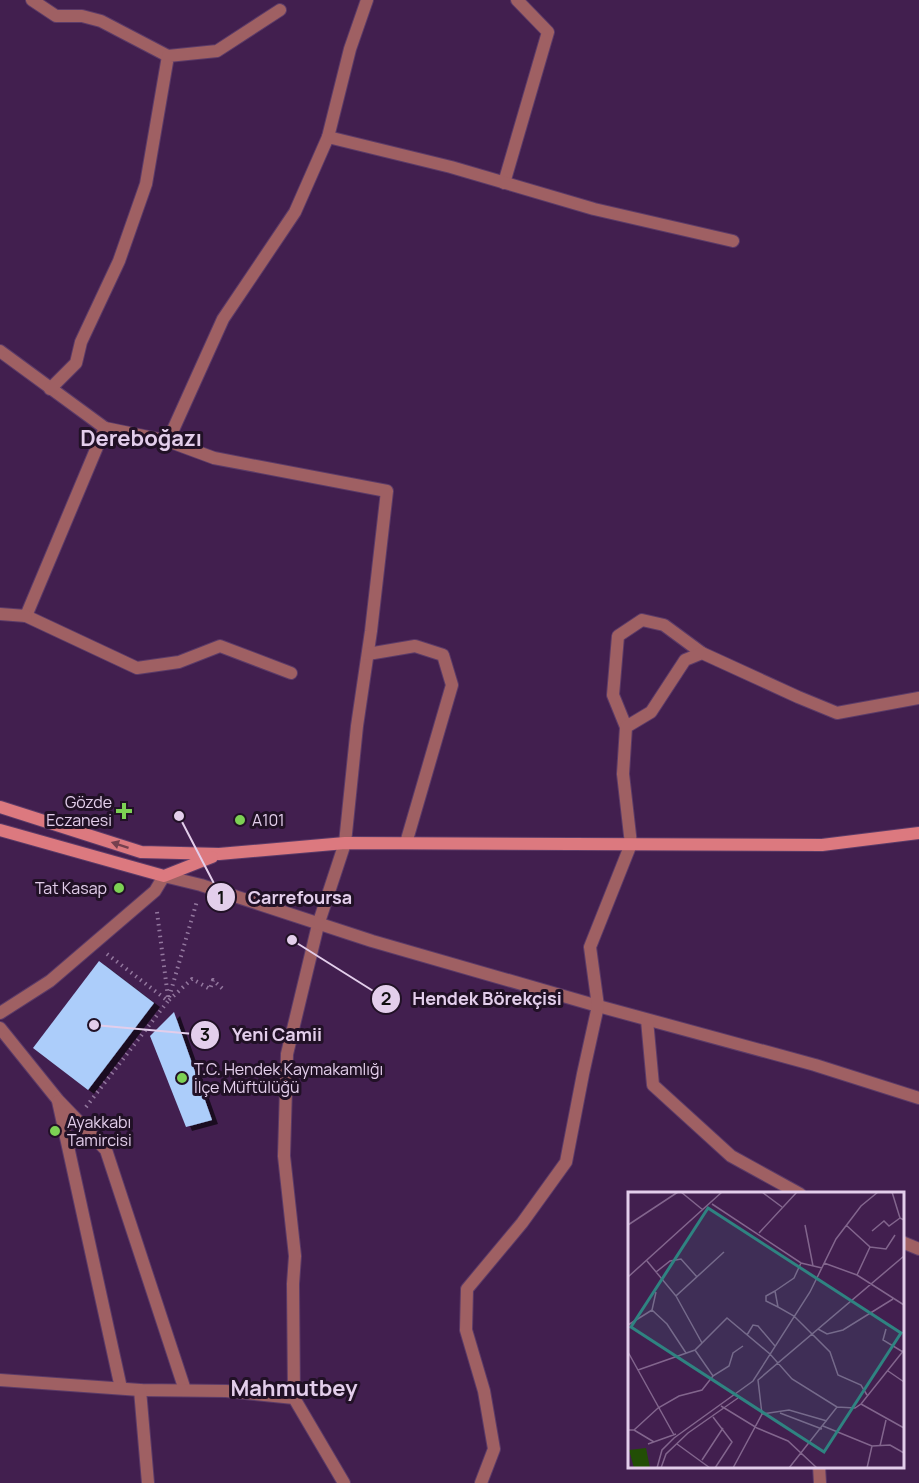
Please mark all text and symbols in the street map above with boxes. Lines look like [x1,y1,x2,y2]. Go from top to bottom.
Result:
district label: Dereboğazı [80,423,202,453]
place label: Gözde Eczanesi [46,791,112,831]
marker: Gözde Eczanesi [117,804,131,818]
place label: A101 [252,809,284,831]
marker: A101 [233,813,247,827]
one-way arrow [111,840,129,849]
place label: Tat Kasap [35,877,107,899]
callout: Carrefoursa [206,879,364,915]
marker: Tat Kasap [112,881,126,895]
text: 1 [217,885,225,909]
text: Carrefoursa [248,885,352,909]
callout: Hendek Börekçisi [371,981,574,1017]
text: 2 [381,986,391,1010]
text: Hendek Börekçisi [412,986,562,1010]
callout: Yeni Camii [190,1017,334,1053]
text: 3 [200,1022,210,1046]
text: Yeni Camii [232,1022,322,1046]
place label: T.C. Hendek Kaymakamlığı İlçe Müftülüğü [194,1058,383,1098]
marker: T.C. Hendek Kaymakamlığı İlçe Müftülüğü [175,1071,189,1085]
place label: Ayakkabı Tamircisi [67,1111,132,1151]
marker: Ayakkabı Tamircisi [48,1124,62,1138]
inset map [628,1192,904,1468]
district label: Mahmutbey [230,1373,358,1403]

